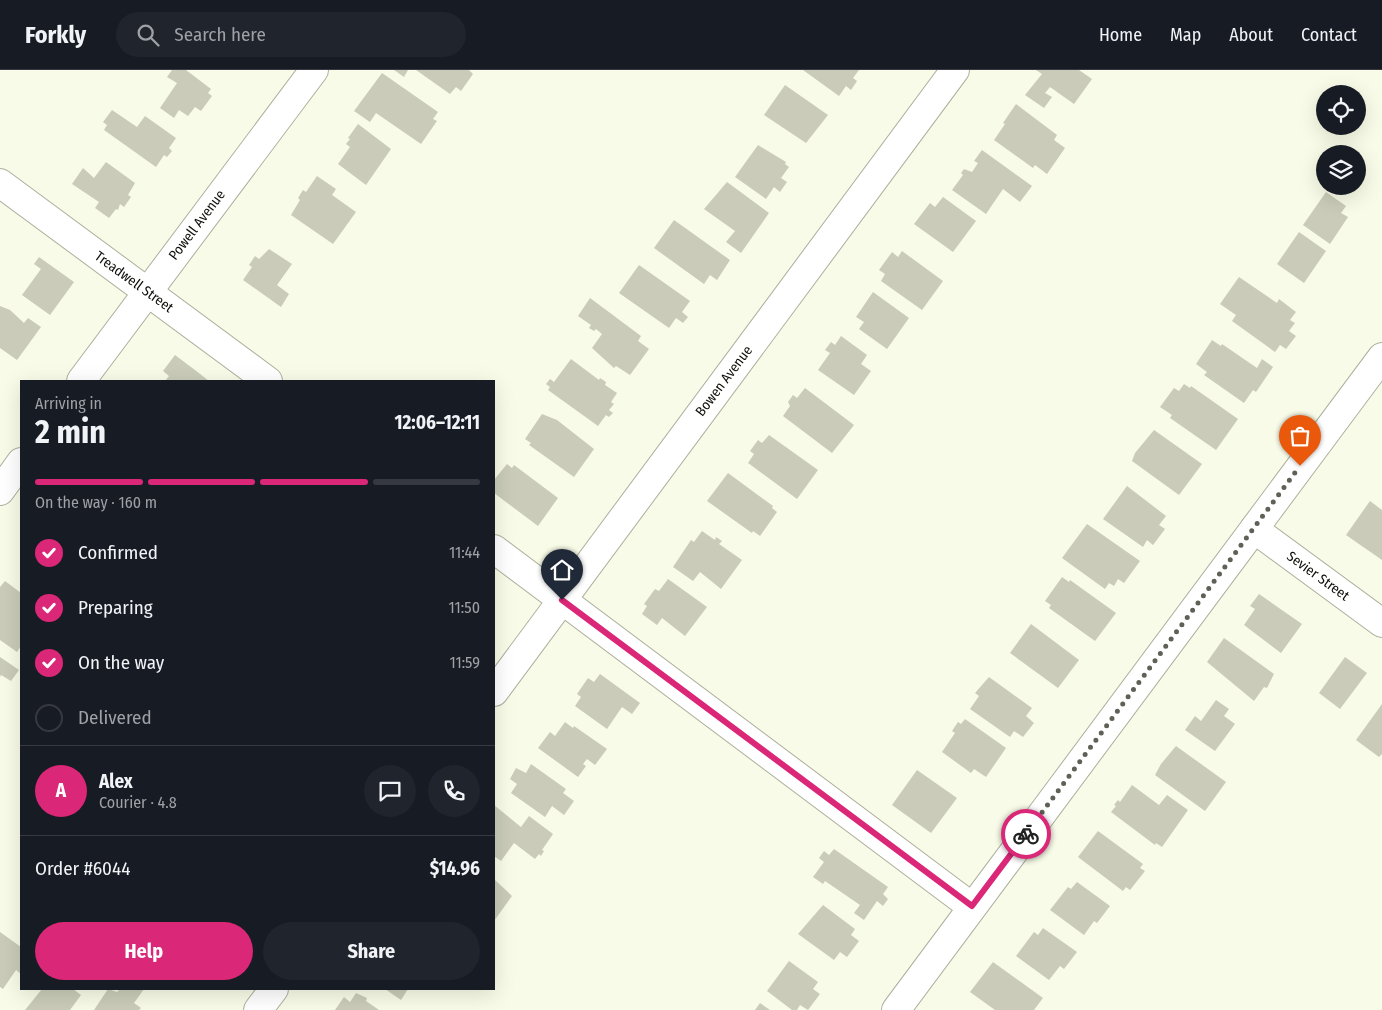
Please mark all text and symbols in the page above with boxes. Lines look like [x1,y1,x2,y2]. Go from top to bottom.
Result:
search box [116,12,466,57]
text: Forkly [25,21,86,49]
icon: search [134,21,162,49]
text: Search here [174,23,266,46]
text: Home [1099,24,1142,46]
text: Map [1170,24,1201,46]
text: About [1229,24,1273,46]
text: Contact [1301,24,1357,46]
map controls [1316,85,1366,195]
button: locate [1316,85,1366,135]
button: layers [1316,145,1366,195]
street label: Powell Avenue [165,187,229,263]
street label: Treadwell Street [91,248,177,316]
street label: Bowen Avenue [692,342,756,420]
text: Arriving in [35,394,102,413]
text: 12:06–12:11 [395,411,480,434]
text: 2 min [35,413,106,451]
pin [1279,415,1321,466]
icon: bag [1286,422,1314,450]
text: On the way · 160 m [35,493,157,512]
icon: check [35,539,63,567]
text: Confirmed [78,541,158,564]
text: 11:44 [449,543,480,562]
street label: Sevier Street [1283,548,1353,605]
pin [541,549,583,600]
icon: home [548,556,576,584]
icon: check [35,594,63,622]
text: Preparing [78,596,153,619]
text: 11:50 [449,598,480,617]
icon: check [35,649,63,677]
text: On the way [78,651,164,674]
text: 11:59 [449,653,480,672]
text: Delivered [78,706,152,729]
button: chat [364,765,416,817]
button: phone [428,765,480,817]
text: Alex [99,770,133,793]
text: A [56,779,66,802]
text: Courier · 4.8 [99,793,177,812]
courier [1001,809,1051,859]
icon: bike [1012,820,1040,848]
text: Order #6044 [35,857,130,880]
text: $14.96 [430,857,480,880]
button: Help [35,922,253,980]
button: Share [263,922,480,980]

